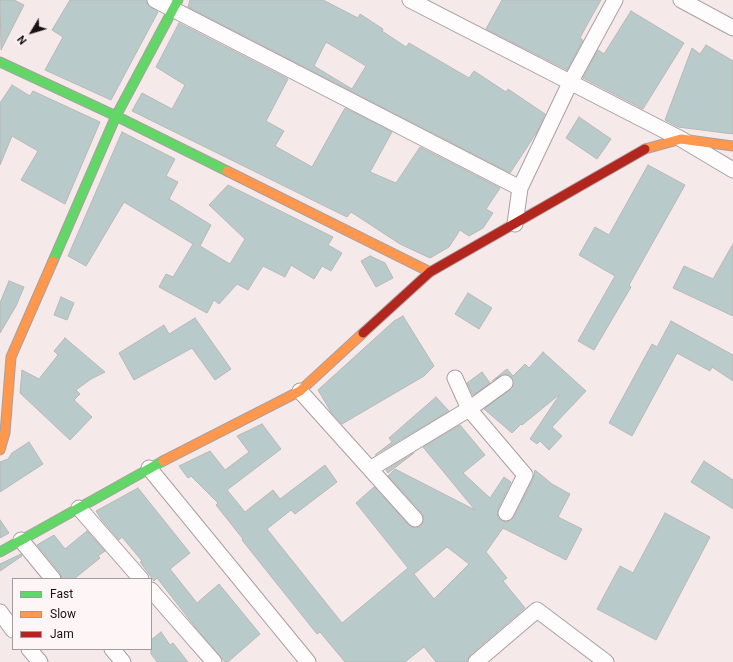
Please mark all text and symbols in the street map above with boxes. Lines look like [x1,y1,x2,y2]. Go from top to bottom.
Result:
north arrow [12,12,52,52]
text: N [15,33,30,47]
legend [12,578,152,650]
text: Fast [50,587,73,601]
text: Slow [50,607,76,621]
text: Jam [50,627,74,641]

